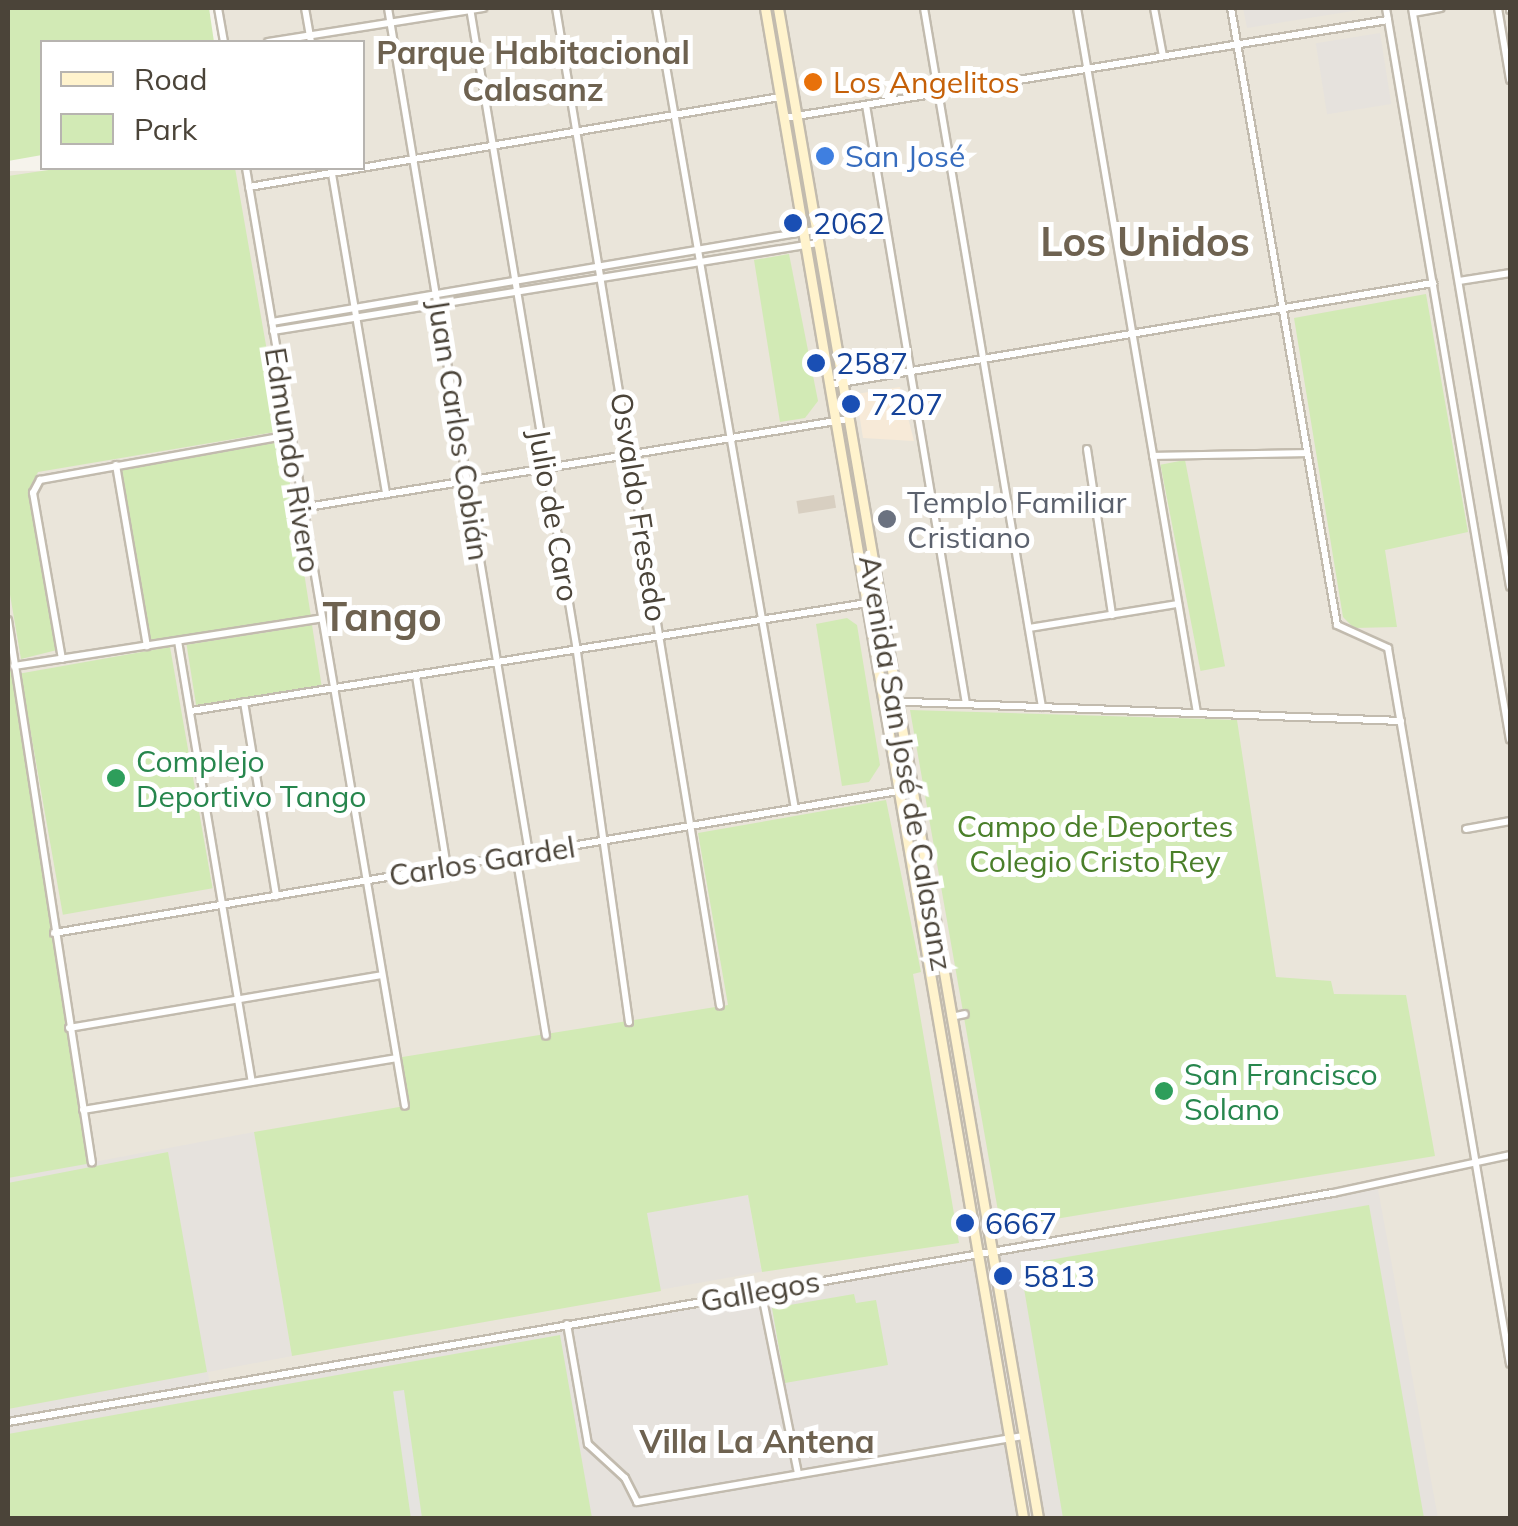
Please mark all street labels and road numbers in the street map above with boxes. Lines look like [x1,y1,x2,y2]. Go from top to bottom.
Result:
street label: Juan Carlos Cobián [421,297,497,563]
street label: Edmundo Rivero [257,345,329,575]
street label: Osvaldo Fresedo [603,390,675,624]
street label: Julio de Caro [521,426,587,604]
street label: Avenida San José de Calasanz [852,552,960,974]
street label: Carlos Gardel [386,829,578,893]
street label: Gallegos [697,1263,823,1319]

